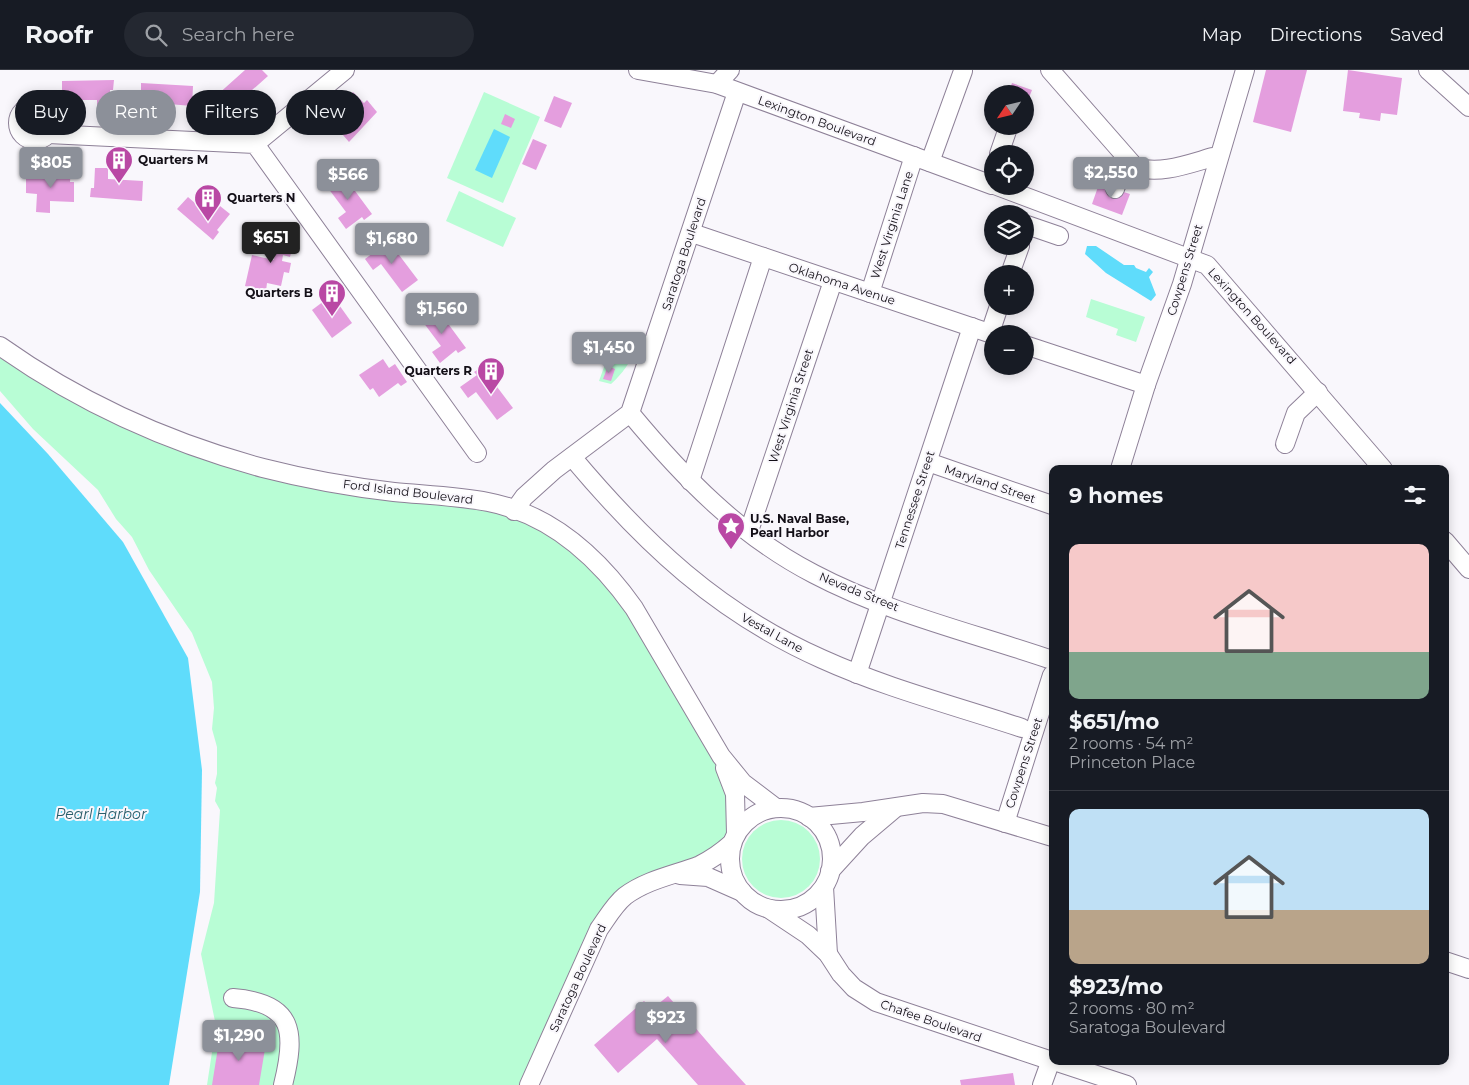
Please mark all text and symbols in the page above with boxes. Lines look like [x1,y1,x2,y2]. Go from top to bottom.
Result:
search box [124,12,474,57]
text: Roofr [25,20,94,49]
icon: search [142,21,170,49]
text: Search here [182,23,295,46]
text: Map [1202,24,1242,46]
text: Directions [1270,24,1362,46]
text: Saved [1390,24,1444,46]
north arrow [984,85,1034,135]
map controls [984,85,1034,375]
chip: Buy [15,90,86,135]
chip: Rent [96,90,176,135]
chip: Filters [186,90,276,135]
chip: New [286,90,364,135]
street label: Lexington Boulevard [756,92,878,149]
building icon: Quarters M [104,145,134,184]
button: locate [984,145,1034,195]
pin: $805 [21,146,81,189]
place label: Quarters M [138,152,208,167]
text: $805 [30,153,72,172]
pin: $2,550 [1070,156,1152,199]
pin: $566 [318,158,378,201]
text: $2,550 [1084,163,1138,182]
text: $566 [328,165,368,184]
street label: West Virginia Lane [867,169,916,281]
building icon: Quarters N [193,183,223,222]
place label: Quarters N [227,190,295,205]
street label: Saratoga Boulevard [658,196,709,312]
button: layers [984,205,1034,255]
pin: $651 [241,222,301,264]
pin: $1,680 [351,222,433,265]
street label: Cowpens Street [1163,222,1206,317]
text: $651 [253,228,289,247]
text: $1,680 [366,229,418,248]
street label: Oklahoma Avenue [787,259,897,308]
street label: Lexington Boulevard [1205,264,1300,367]
button: + [984,265,1034,315]
building icon: Quarters B [317,278,347,317]
place label: Quarters B [245,285,313,300]
pin: $1,560 [401,292,483,335]
text: $1,560 [416,299,468,318]
button: − [984,325,1034,375]
pin: $1,450 [568,332,650,374]
text: $1,450 [583,338,635,357]
street label: West Virginia Street [765,347,816,465]
building icon: Quarters R [476,356,506,395]
place label: Quarters R [405,363,472,378]
street label: Tennessee Street [892,449,938,551]
street label: Maryland Street [942,461,1038,506]
street label: Ford Island Boulevard [342,476,474,507]
icon: filters [1401,481,1429,509]
text: 9 homes [1069,483,1163,508]
place icon: U.S. Naval Base, Pearl Harbor [716,511,746,550]
place label: U.S. Naval Base, Pearl Harbor [750,511,849,540]
street label: Nevada Street [817,569,901,614]
icon: home [1204,576,1294,666]
street label: Vestal Lane [739,609,806,656]
text: $651/mo [1069,709,1159,734]
street label: Cowpens Street [1002,715,1045,810]
text: 2 rooms · 54 m² [1069,734,1193,753]
text: Princeton Place [1069,753,1195,772]
water label: Pearl Harbor [55,805,147,823]
icon: home [1204,842,1294,932]
street label: Saratoga Boulevard [546,921,609,1034]
text: $923/mo [1069,974,1163,999]
street label: Chafee Boulevard [878,996,984,1045]
text: 2 rooms · 80 m² [1069,999,1195,1018]
pin: $923 [636,1002,696,1044]
text: $923 [646,1008,686,1027]
text: Saratoga Boulevard [1069,1018,1226,1037]
pin: $1,290 [198,1020,280,1062]
text: $1,290 [213,1026,265,1045]

